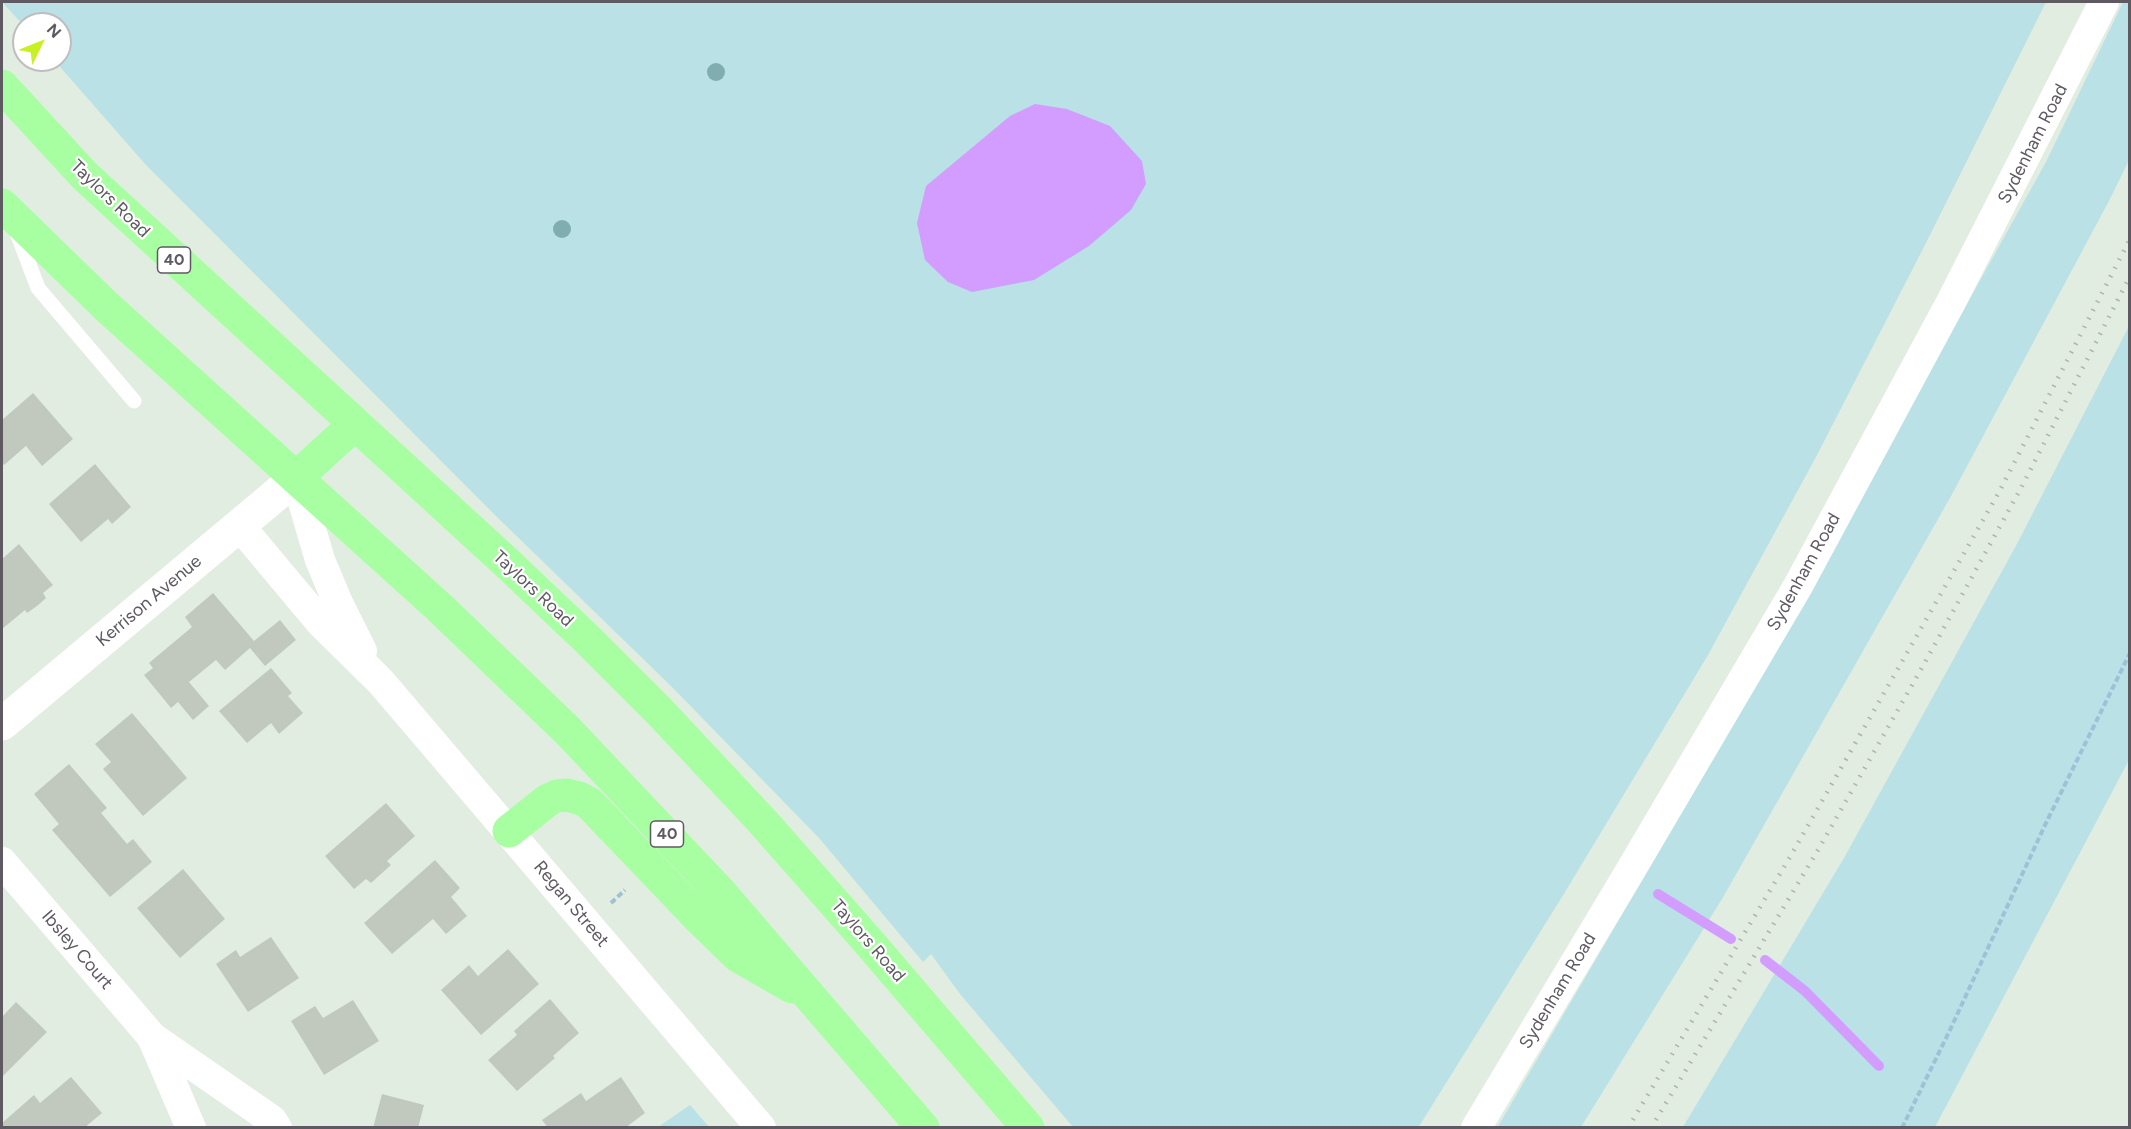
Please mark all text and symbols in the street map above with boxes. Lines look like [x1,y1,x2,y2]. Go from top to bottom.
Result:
north arrow [12,12,72,72]
text: N [43,20,65,42]
street label: Sydenham Road [1994,81,2072,207]
street label: Taylors Road [66,156,154,242]
road number: 40 [158,247,190,273]
street label: Sydenham Road [1763,509,1845,635]
street label: Taylors Road [488,546,578,632]
street label: Kerrison Avenue [92,551,206,651]
road number: 40 [650,821,684,847]
street label: Regan Street [529,857,613,951]
street label: Taylors Road [826,895,910,987]
street label: Ibsley Court [37,906,117,994]
street label: Sydenham Road [1515,929,1601,1053]

